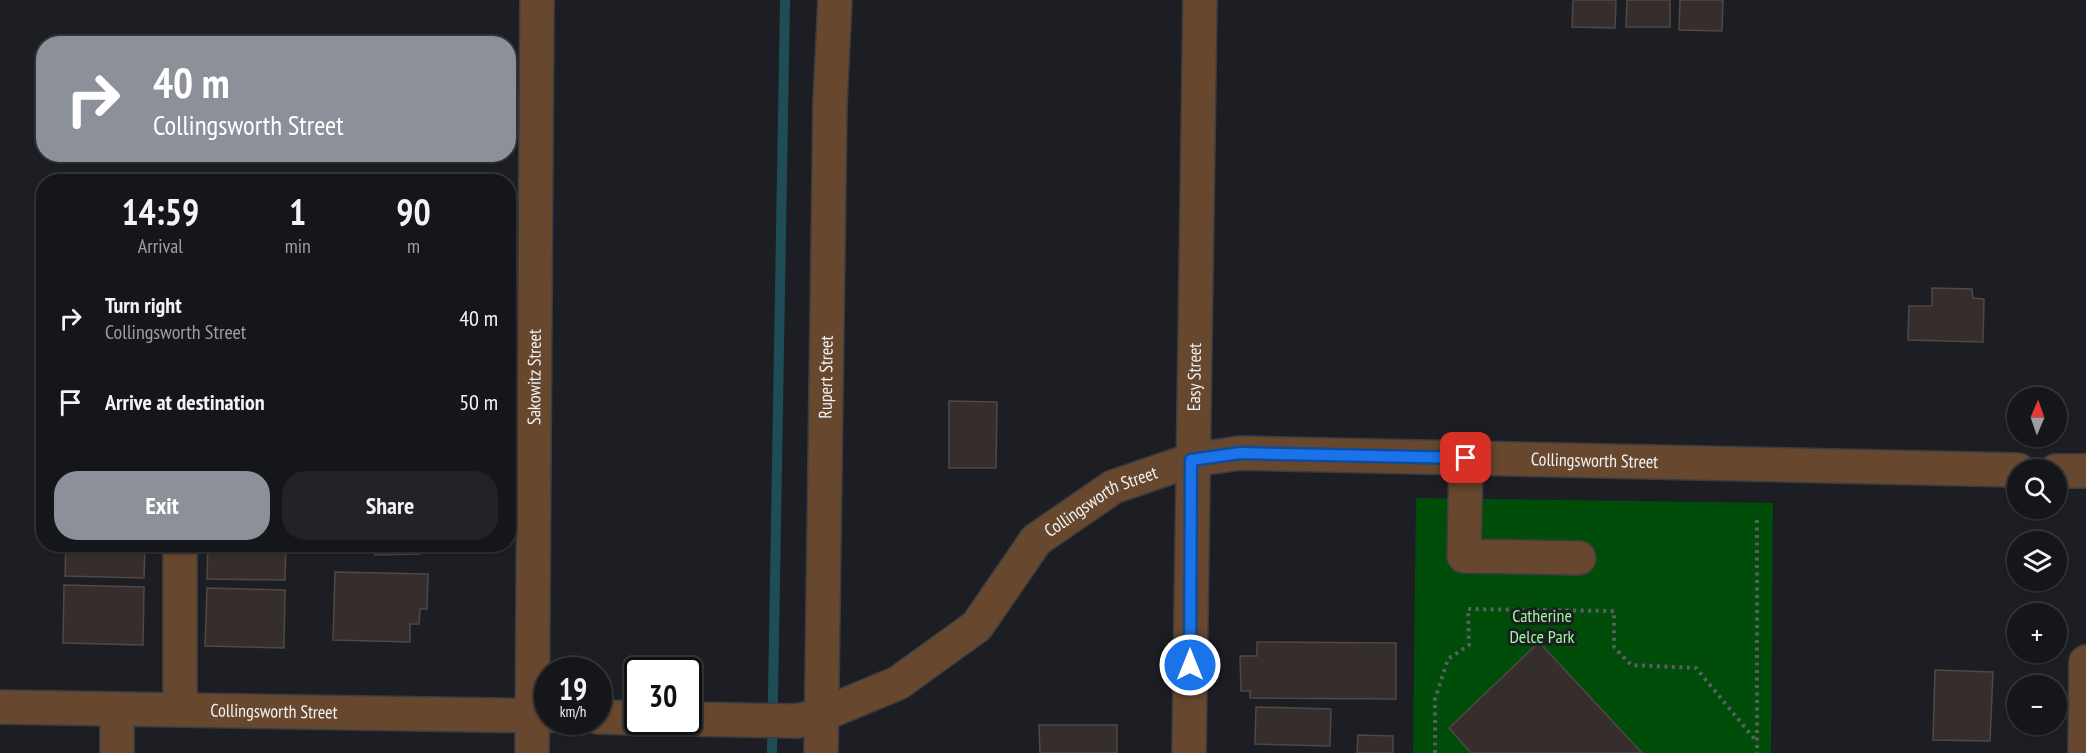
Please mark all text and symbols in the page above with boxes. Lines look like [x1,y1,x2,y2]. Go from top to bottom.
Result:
text: 40 m [153,55,230,110]
icon: right [54,60,132,138]
text: Collingsworth Street [153,108,344,142]
text: 14:59 [121,188,199,235]
text: 1 [289,188,306,235]
text: 90 [396,188,431,235]
text: Arrival [138,233,183,259]
text: min [285,233,311,259]
text: m [407,233,420,259]
text: Turn right [105,291,182,319]
icon: right [54,302,87,335]
text: 40 m [459,304,498,332]
text: Collingsworth Street [105,319,246,345]
street label: Sakowitz Street [522,329,546,425]
street label: Rupert Street [814,335,838,419]
street label: Easy Street [1182,343,1206,411]
icon: arrive [54,386,87,419]
north arrow [2007,387,2067,447]
map controls [2007,387,2067,735]
text: Arrive at destination [105,388,265,416]
text: 50 m [459,388,498,416]
pin [1440,432,1491,483]
icon: arrive [1449,441,1482,474]
street label: Collingsworth Street [1531,447,1659,473]
button: search [2007,459,2067,519]
street label: Collingsworth Street [1040,461,1160,542]
button: Exit [54,471,270,540]
button: Share [282,471,498,540]
button: layers [2007,531,2067,591]
button: + [2007,603,2067,663]
park label: Catherine Delce Park [1509,604,1575,648]
position arrow [1158,633,1222,697]
speed limit sign: 30 [624,657,702,735]
text: 19 [559,669,587,708]
button: − [2007,675,2067,735]
street label: Collingsworth Street [210,698,338,724]
text: km/h [560,702,586,721]

